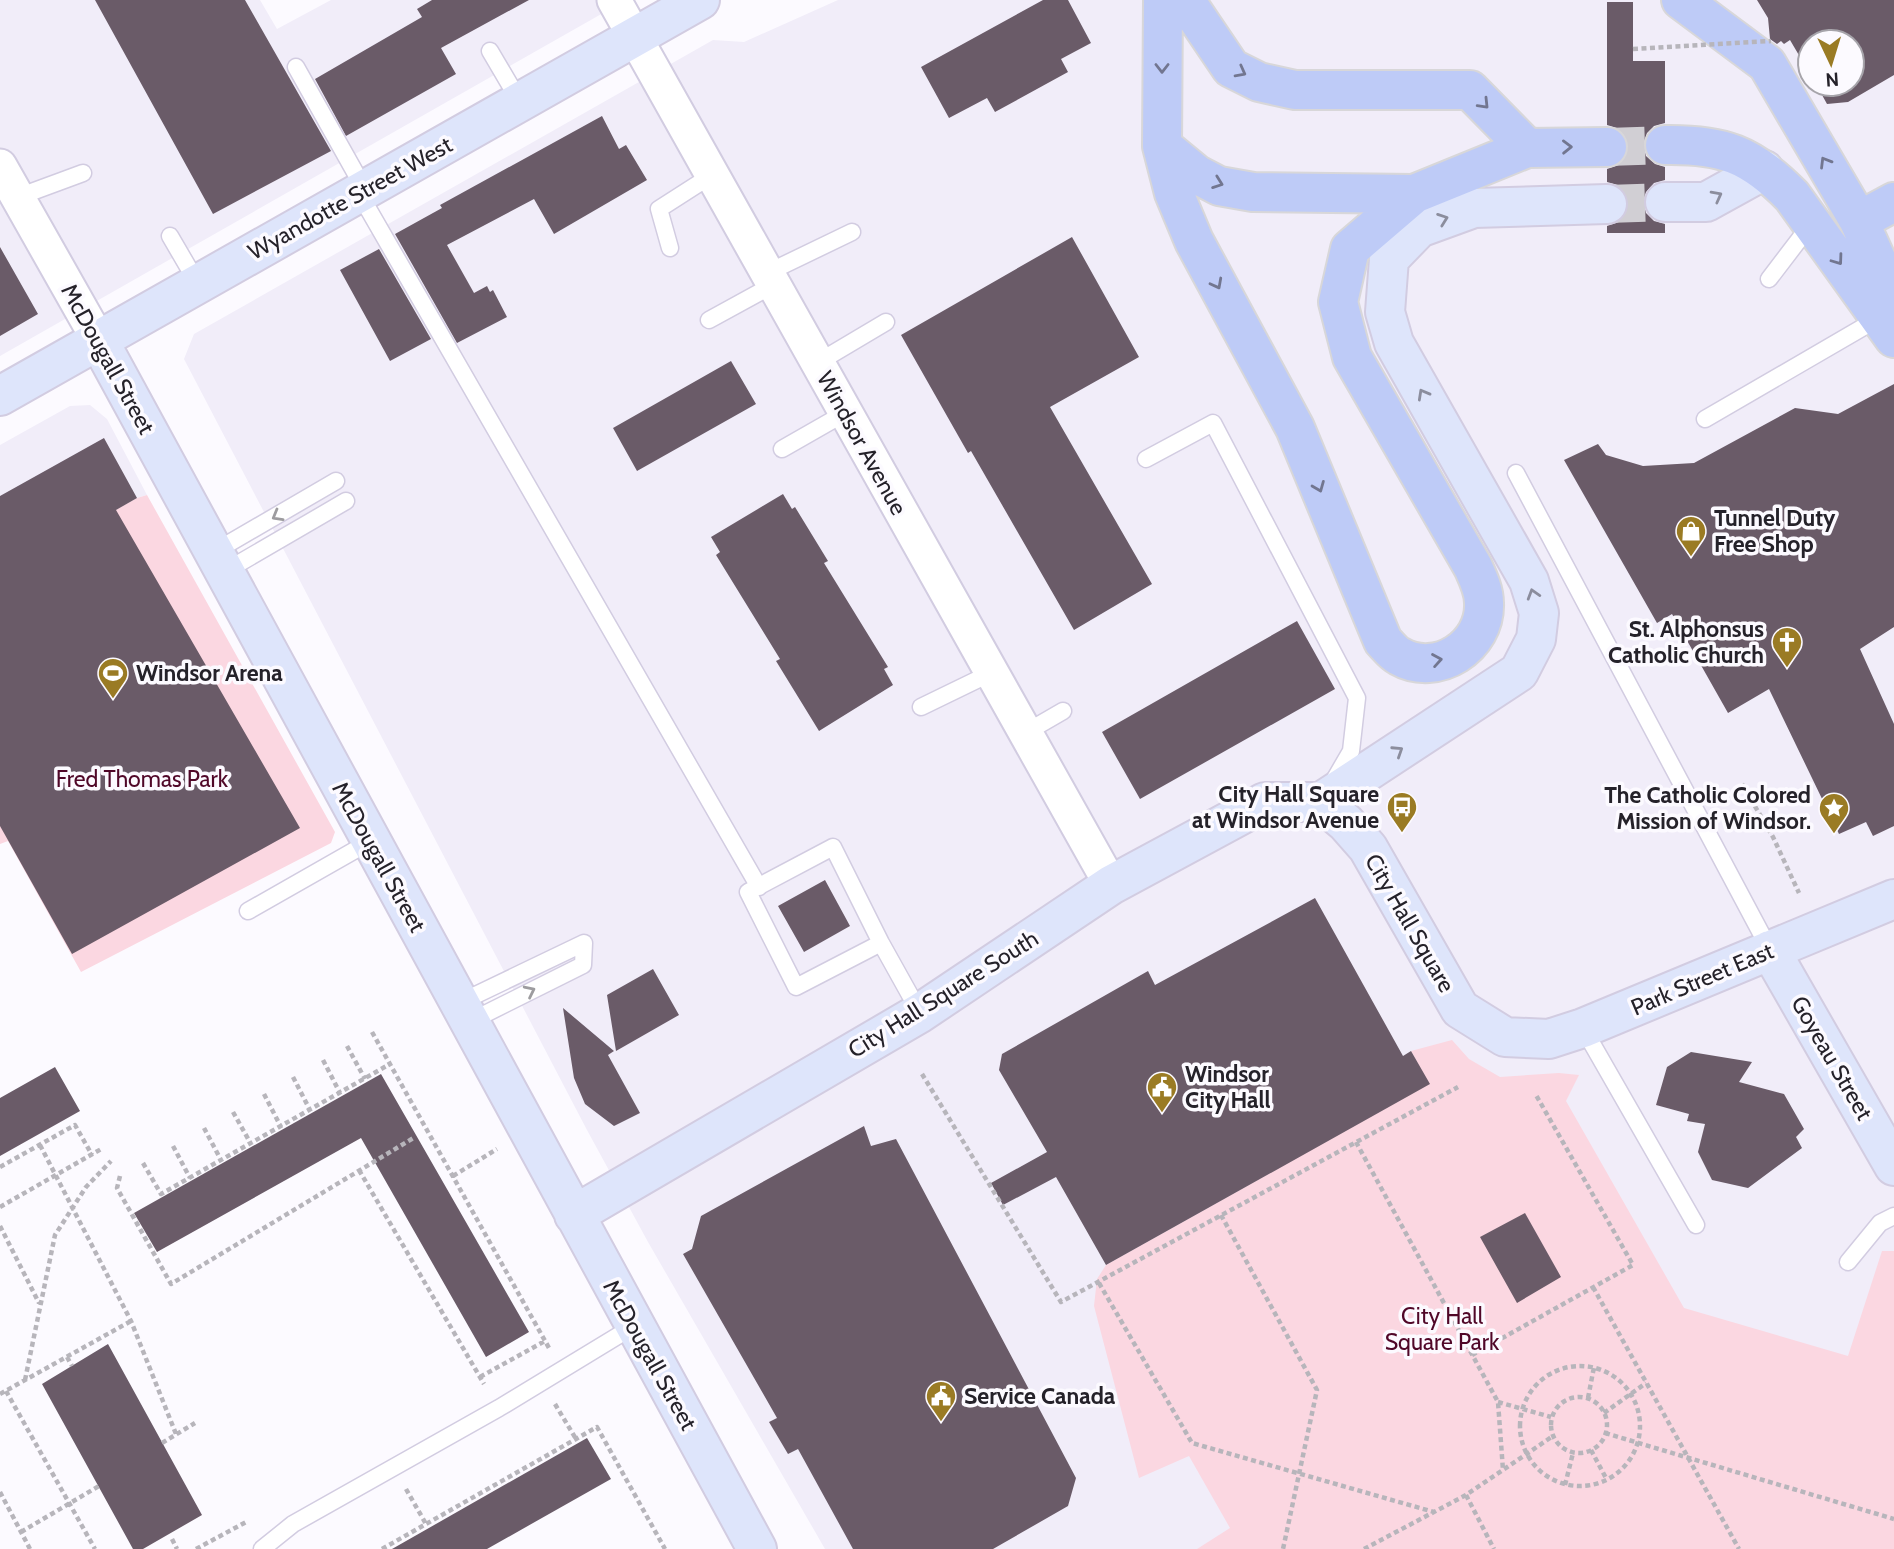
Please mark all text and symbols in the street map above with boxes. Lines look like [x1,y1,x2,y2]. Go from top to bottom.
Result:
north arrow [1796,28,1866,98]
one-way arrow [1154,63,1170,74]
one-way arrow [1233,64,1246,78]
text: N [1825,68,1840,91]
one-way arrow [1475,96,1488,109]
street label: Wyandotte Street West [243,130,457,266]
one-way arrow [1562,140,1573,155]
one-way arrow [1820,157,1833,170]
one-way arrow [1211,175,1223,189]
one-way arrow [1710,191,1722,204]
one-way arrow [1436,213,1448,227]
one-way arrow [1830,252,1842,265]
one-way arrow [1209,277,1222,290]
street label: McDougall Street [55,279,161,439]
street label: Windsor Avenue [811,366,913,520]
one-way arrow [1418,389,1431,402]
one-way arrow [1311,481,1325,493]
place label: Tunnel Duty Free Shop [1714,504,1836,558]
one-way arrow [272,508,284,521]
shop icon: Tunnel Duty Free Shop [1674,514,1708,558]
one-way arrow [1526,588,1541,600]
place label: St. Alphonsus Catholic Church [1608,615,1764,669]
church icon: St. Alphonsus Catholic Church [1770,625,1804,669]
one-way arrow [1431,653,1443,668]
sports icon: Windsor Arena [96,656,130,700]
place label: Windsor Arena [136,659,283,687]
one-way arrow [1391,746,1404,759]
park label: Fred Thomas Park [56,765,229,793]
street label: McDougall Street [326,777,432,937]
place label: City Hall Square at Windsor Avenue [1192,780,1379,834]
place label: The Catholic Colored Mission of Windsor. [1604,781,1811,835]
bus stop icon: City Hall Square at Windsor Avenue [1385,790,1419,834]
place icon: The Catholic Colored Mission of Windsor. [1817,791,1851,835]
street label: City Hall Square [1359,849,1461,998]
street label: City Hall Square South [843,924,1043,1064]
street label: Park Street East [1627,936,1778,1022]
one-way arrow [523,986,535,1000]
street label: Goyeau Street [1785,991,1879,1125]
place label: Windsor City Hall [1185,1060,1271,1114]
public building icon: Windsor City Hall [1145,1070,1179,1114]
street label: McDougall Street [597,1275,703,1435]
park label: City Hall Square Park [1385,1302,1500,1356]
public building icon: Service Canada [924,1379,958,1423]
place label: Service Canada [964,1382,1116,1410]

